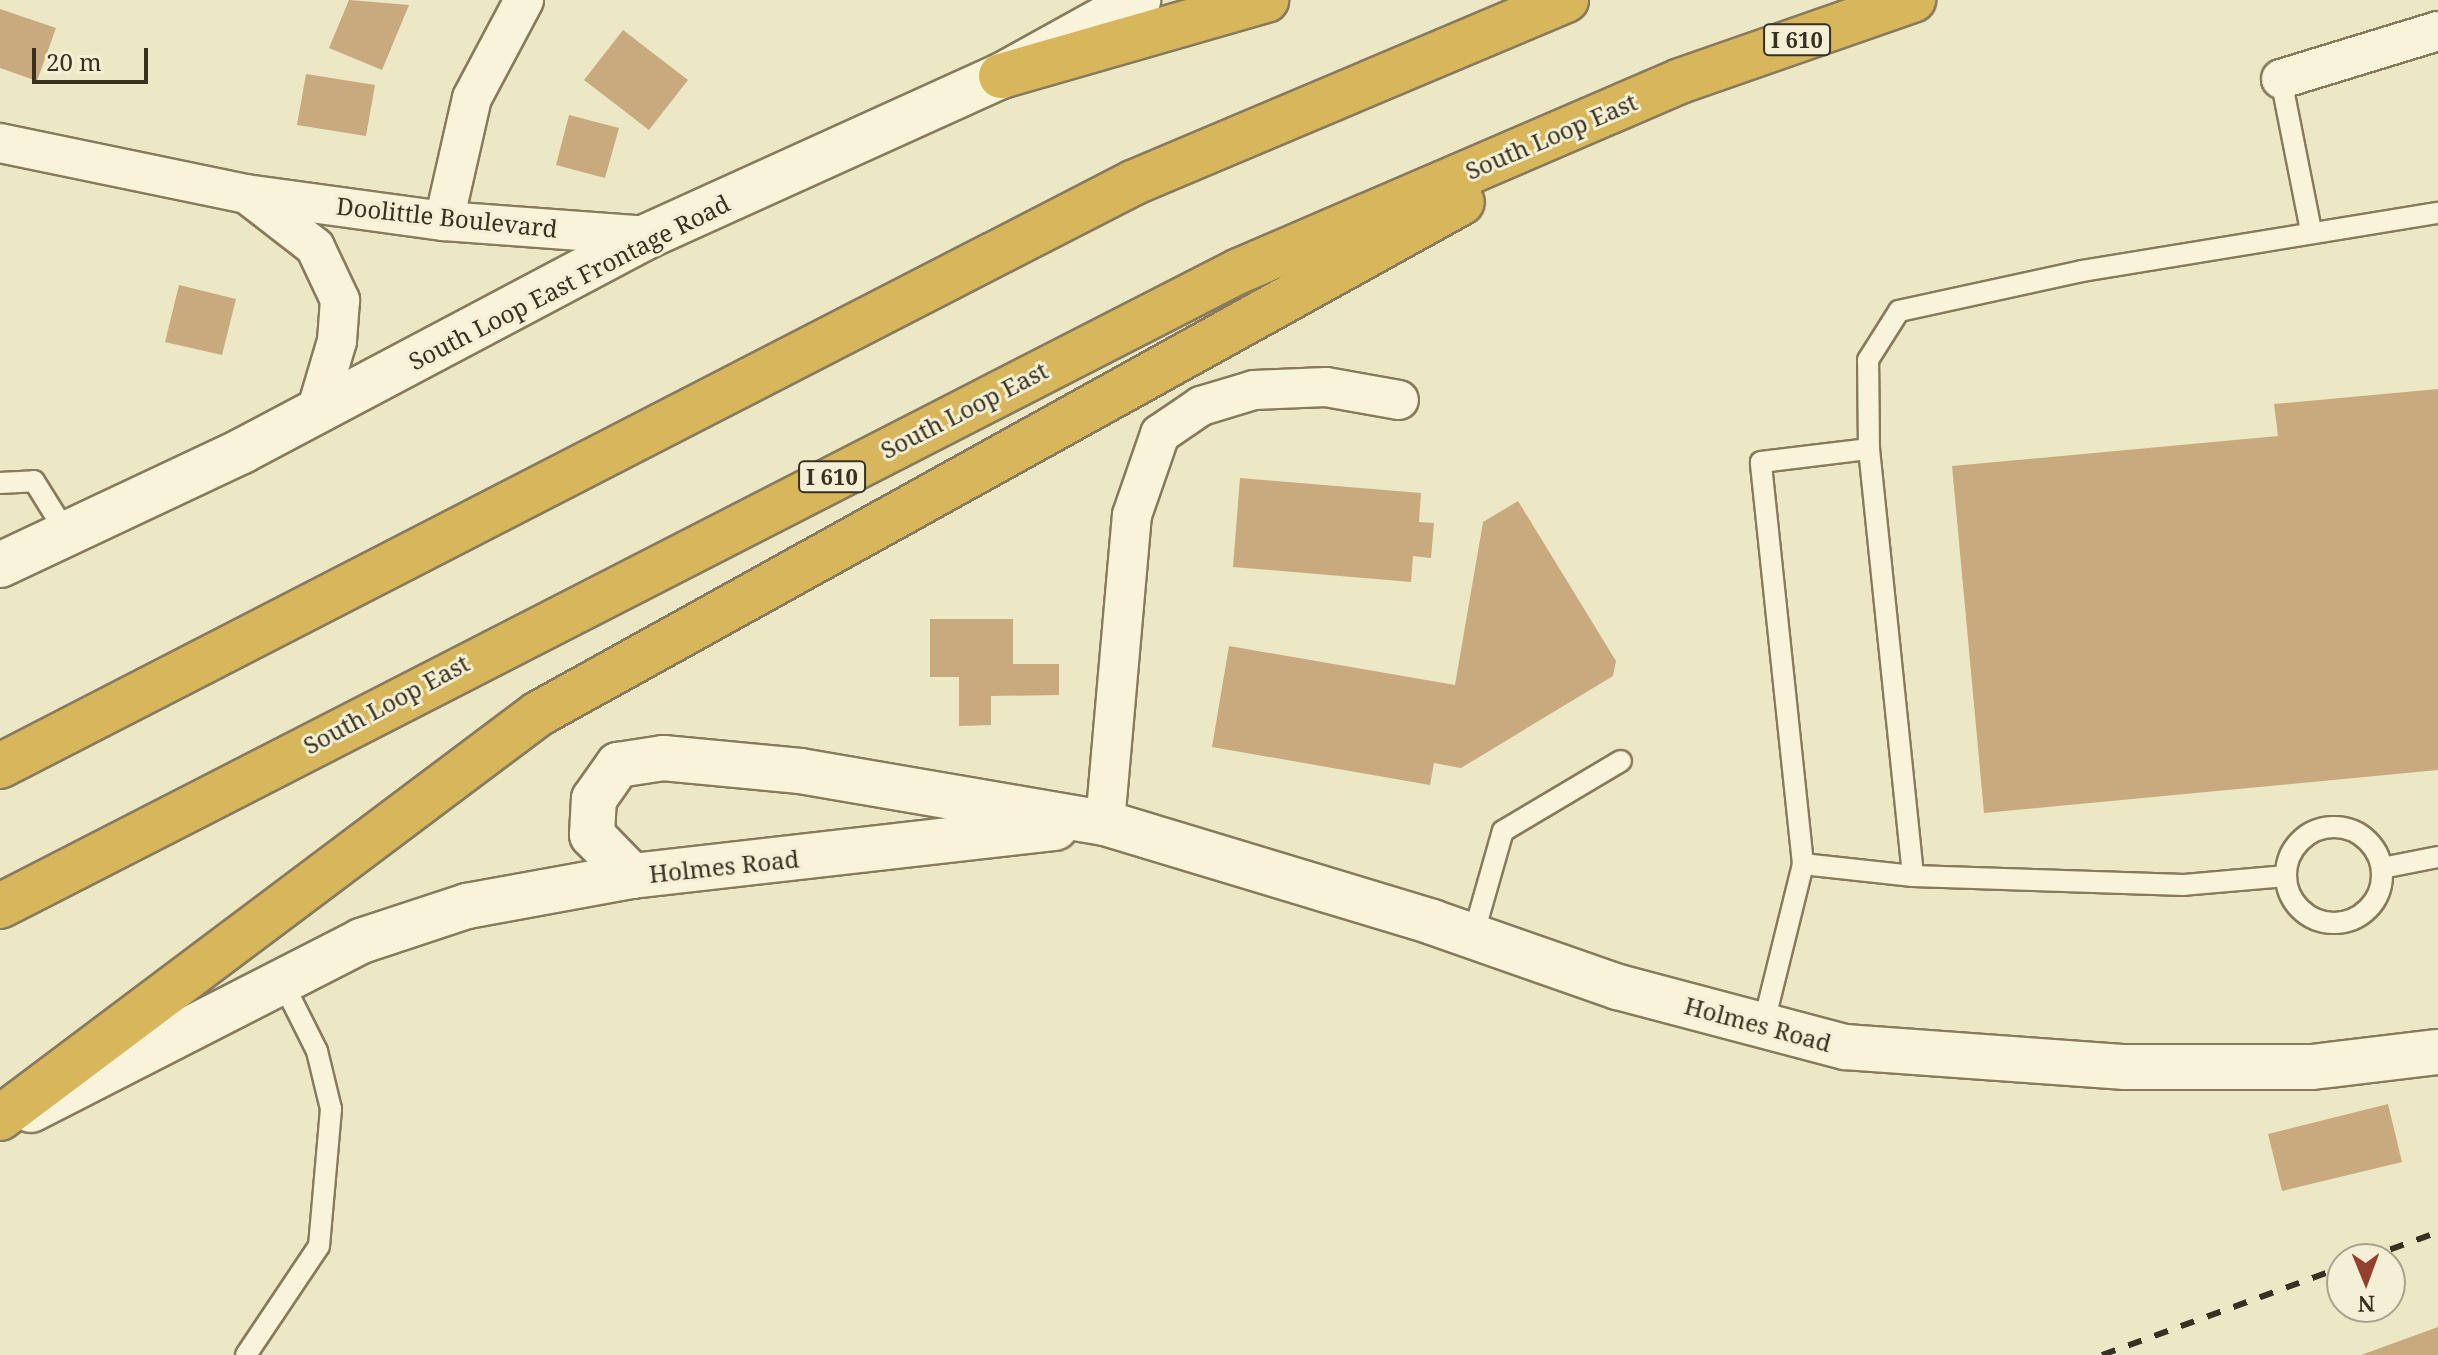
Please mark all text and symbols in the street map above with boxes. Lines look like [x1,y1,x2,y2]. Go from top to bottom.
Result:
road number: I 610 [1763,22,1831,58]
scale bar [36,32,152,82]
text: 20 m [46,45,102,78]
street label: South Loop East [1461,87,1641,185]
street label: South Loop East Frontage Road [404,188,734,376]
street label: Doolittle Boulevard [335,191,559,243]
street label: South Loop East [876,356,1052,464]
road number: I 610 [798,459,866,495]
street label: South Loop East [298,648,474,760]
street label: Holmes Road [648,844,800,888]
street label: Holmes Road [1681,991,1835,1057]
north arrow [2326,1243,2406,1323]
text: N [2357,1290,2375,1320]

